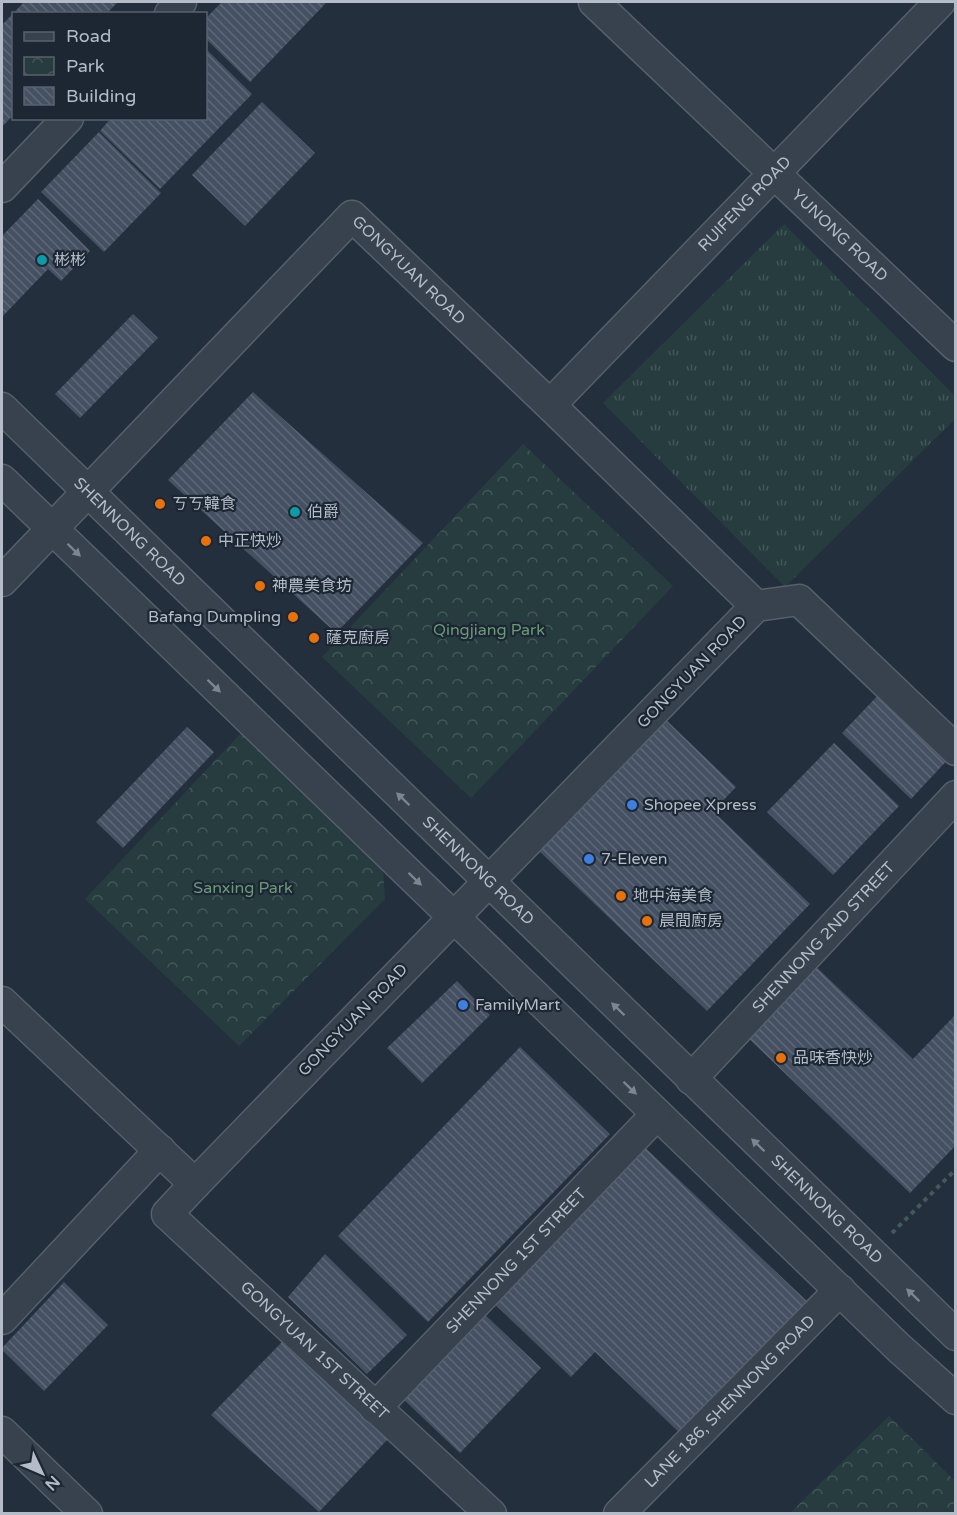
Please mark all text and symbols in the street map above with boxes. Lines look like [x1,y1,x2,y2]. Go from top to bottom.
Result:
legend [12,12,207,120]
text: Road [66,25,111,47]
text: Park [66,55,105,77]
text: Building [66,85,136,107]
street label: RUIFENG ROAD [694,152,795,256]
street label: YUNONG ROAD [787,185,892,286]
street label: GONGYUAN ROAD [348,211,470,329]
place label: 彬彬 [54,250,86,270]
marker: 彬彬 [35,253,49,267]
street label: SHENNONG ROAD [70,473,190,591]
place label: ㄎㄎ韓食 [172,494,236,514]
marker: ㄎㄎ韓食 [153,497,167,511]
place label: 伯爵 [307,502,339,522]
marker: 伯爵 [288,505,302,519]
place label: 中正快炒 [218,531,282,551]
marker: 中正快炒 [199,534,213,548]
one-way arrow [66,543,81,557]
place label: 神農美食坊 [272,576,352,596]
marker: 神農美食坊 [253,579,267,593]
place label: Bafang Dumpling [148,607,281,627]
marker: Bafang Dumpling [286,610,300,624]
street label: GONGYUAN ROAD [633,611,751,733]
park label: Qingjiang Park [433,620,545,640]
place label: 薩克廚房 [326,628,390,648]
marker: 薩克廚房 [307,631,321,645]
one-way arrow [207,678,221,692]
one-way arrow [397,793,411,807]
place label: Shopee Xpress [644,795,757,815]
marker: Shopee Xpress [625,798,639,812]
street label: SHENNONG ROAD [418,812,538,930]
place label: 7-Eleven [601,849,668,869]
marker: 7-Eleven [582,852,596,866]
street label: SHENNONG 2ND STREET [748,857,899,1017]
one-way arrow [407,872,421,886]
park label: Sanxing Park [193,878,293,898]
place label: 地中海美食 [633,886,713,906]
marker: 地中海美食 [614,889,628,903]
place label: 晨間廚房 [659,911,723,931]
marker: 晨間廚房 [640,914,654,928]
street label: GONGYUAN ROAD [294,959,412,1081]
place label: FamilyMart [475,995,560,1015]
marker: FamilyMart [456,998,470,1012]
one-way arrow [612,1002,626,1016]
place label: 品味香快炒 [793,1048,873,1068]
marker: 品味香快炒 [774,1051,788,1065]
one-way arrow [623,1081,638,1095]
one-way arrow [752,1138,766,1152]
street label: SHENNONG ROAD [767,1151,887,1268]
street label: SHENNONG 1ST STREET [442,1184,591,1338]
street label: GONGYUAN 1ST STREET [236,1277,393,1424]
one-way arrow [906,1289,920,1303]
street label: LANE 186, SHENNONG ROAD [640,1311,820,1492]
north arrow [12,1443,72,1503]
text: N [40,1471,64,1494]

